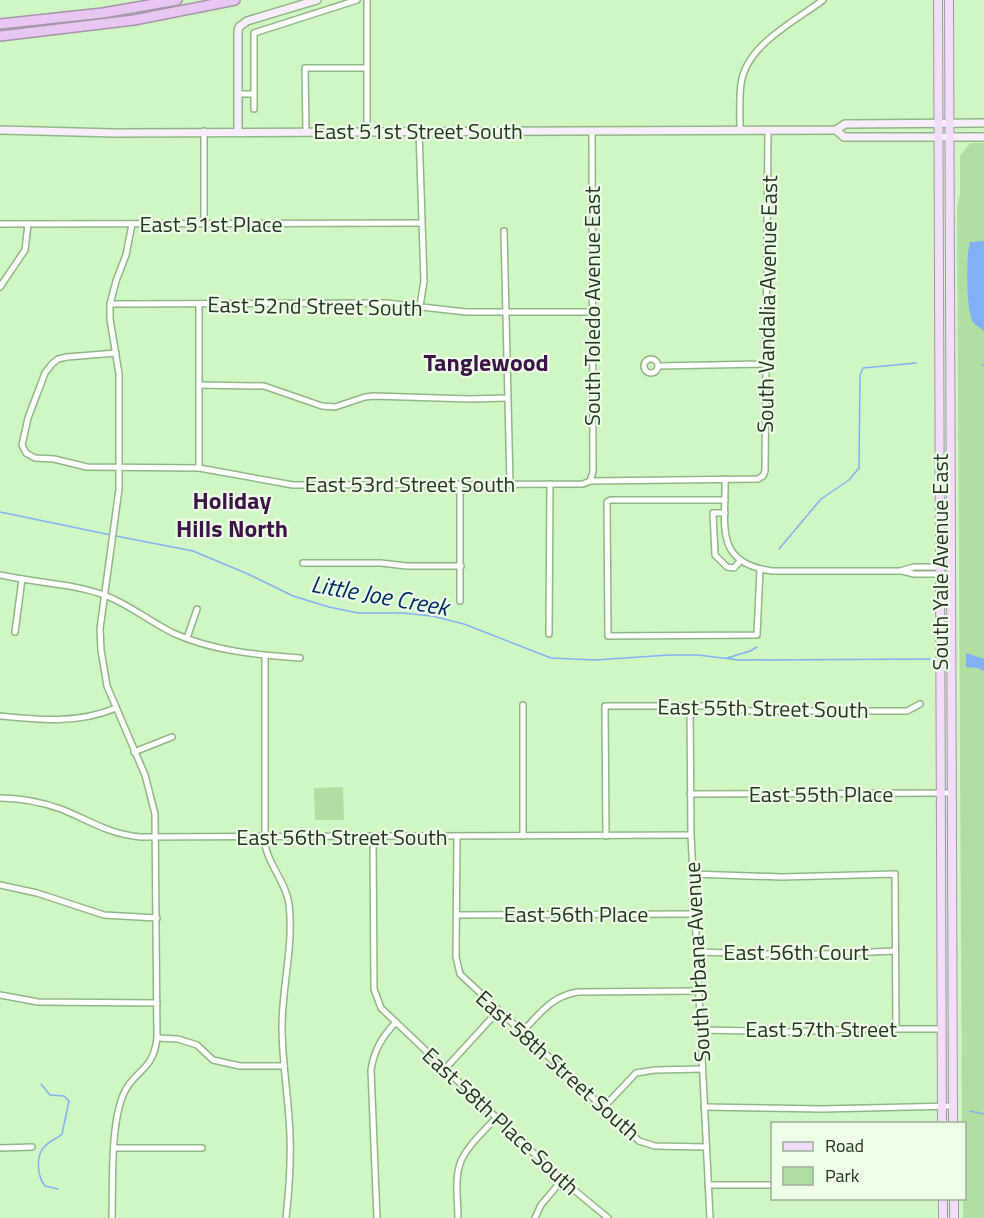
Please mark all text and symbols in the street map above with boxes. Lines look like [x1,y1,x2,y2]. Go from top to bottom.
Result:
street label: East 51st Street South [313,114,523,148]
street label: South Vandalia Avenue East [748,175,786,433]
street label: South Toledo Avenue East [575,186,609,426]
street label: East 51st Place [139,207,283,241]
street label: East 52nd Street South [207,287,423,325]
district label: Tanglewood [423,344,549,380]
street label: South Yale Avenue East [923,453,957,670]
street label: East 53rd Street South [305,467,515,501]
district label: Holiday Hills North [176,482,288,546]
water label: Little Joe Creek [309,565,455,625]
street label: East 55th Street South [657,689,869,727]
street label: East 55th Place [749,777,893,811]
street label: East 56th Street South [236,820,448,854]
street label: South Urbana Avenue [675,861,719,1063]
street label: East 56th Place [504,897,648,931]
street label: East 56th Court [723,935,869,969]
street label: East 58th Street South [468,982,648,1148]
street label: East 57th Street [745,1012,897,1046]
street label: East 58th Place South [415,1039,587,1203]
legend [771,1122,966,1200]
text: Road [825,1132,864,1159]
text: Park [825,1162,860,1189]

